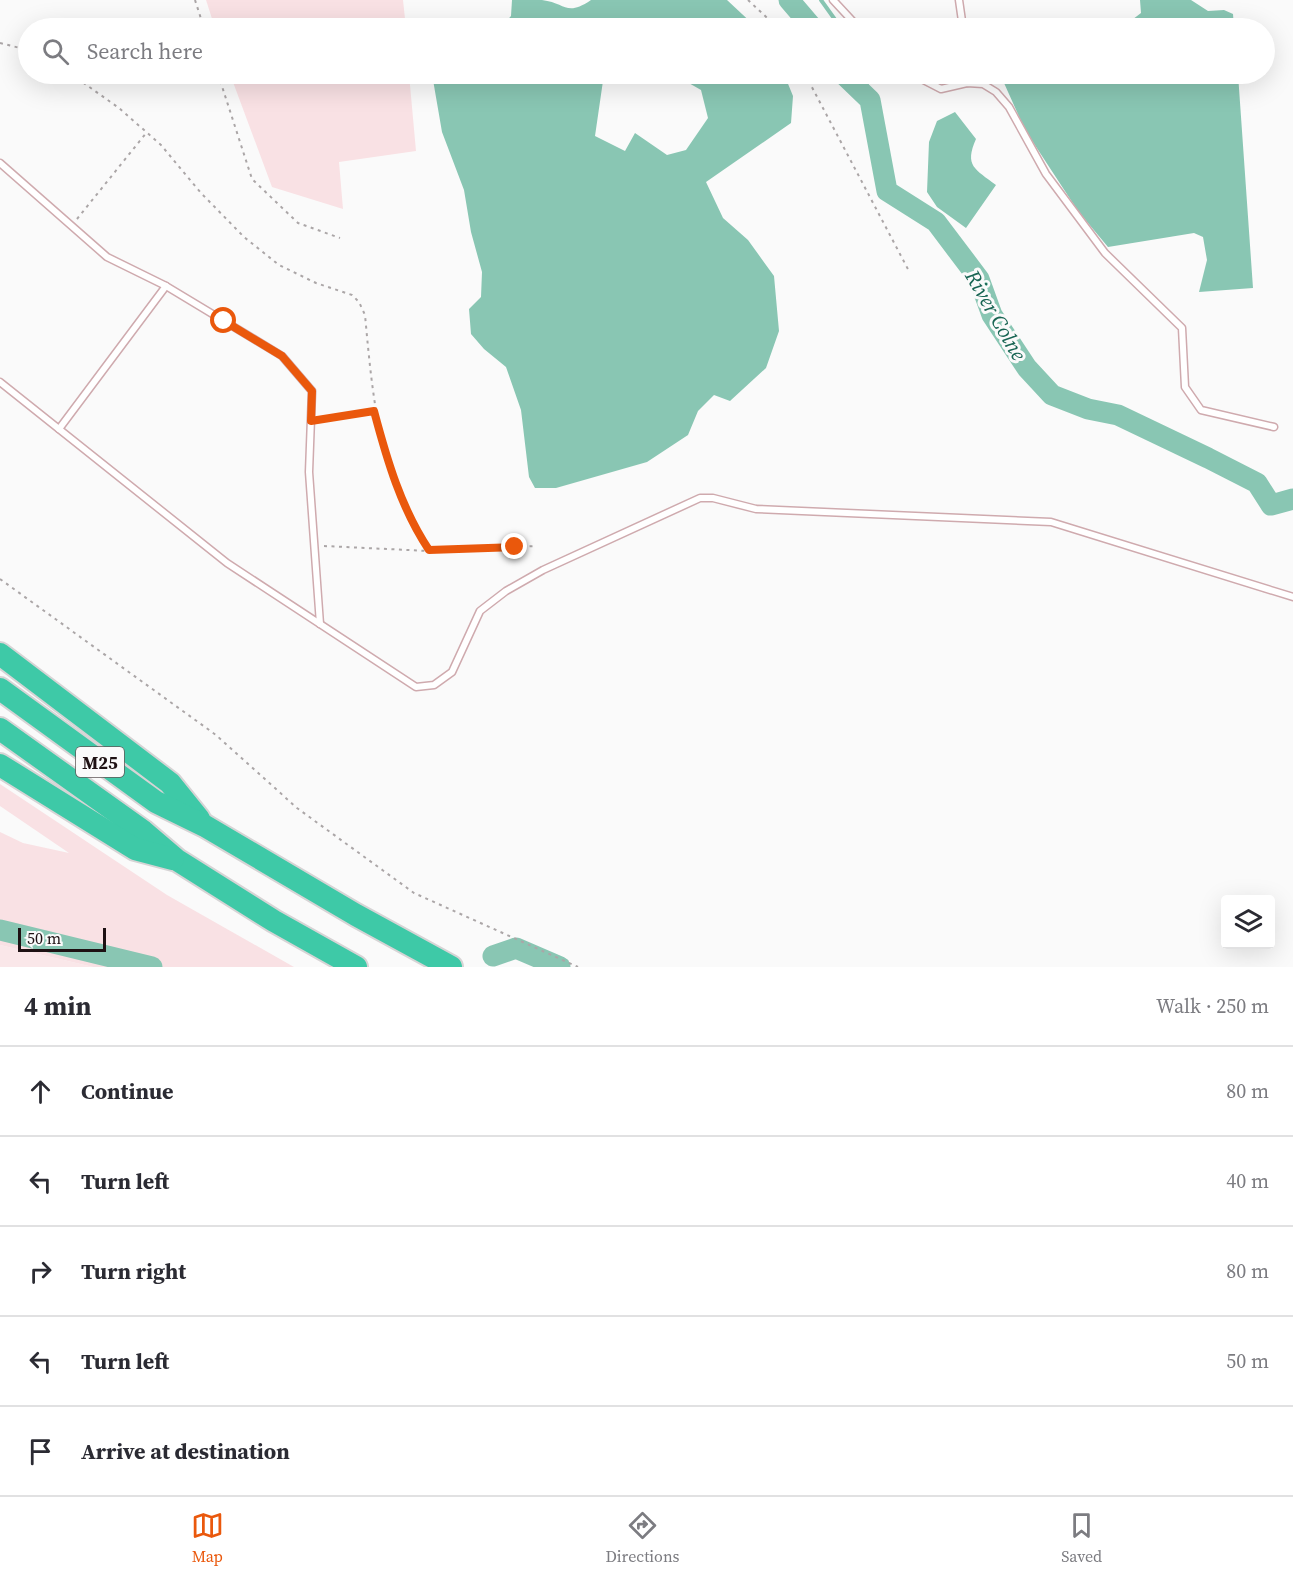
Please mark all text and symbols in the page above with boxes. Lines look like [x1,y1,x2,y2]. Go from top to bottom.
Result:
search box [18,18,1275,84]
icon: search [39,35,72,68]
text: Search here [87,36,203,66]
water label: River Colne [958,264,1034,366]
route start [210,307,236,333]
route end [501,533,527,559]
road number: M25 [76,747,124,777]
map controls [1221,895,1275,949]
button: layers [1221,895,1275,949]
scale bar [18,925,106,953]
text: 50 m [27,927,61,949]
text: 4 min [24,988,91,1024]
text: Walk · 250 m [1156,992,1269,1020]
icon: ahead [24,1075,57,1108]
text: Continue [81,1076,174,1106]
text: 80 m [1226,1077,1269,1105]
icon: left [24,1165,57,1198]
text: Turn left [81,1166,169,1196]
text: 40 m [1226,1167,1269,1195]
icon: right [24,1255,57,1288]
text: Turn right [81,1256,186,1286]
text: 80 m [1226,1257,1269,1285]
icon: left [24,1345,57,1378]
text: Turn left [81,1346,169,1376]
text: 50 m [1226,1347,1269,1375]
icon: arrive [24,1435,57,1468]
text: Arrive at destination [81,1436,290,1466]
tab: Map [191,1509,224,1567]
tab: Directions [605,1509,680,1567]
tab: Saved [1061,1509,1102,1567]

